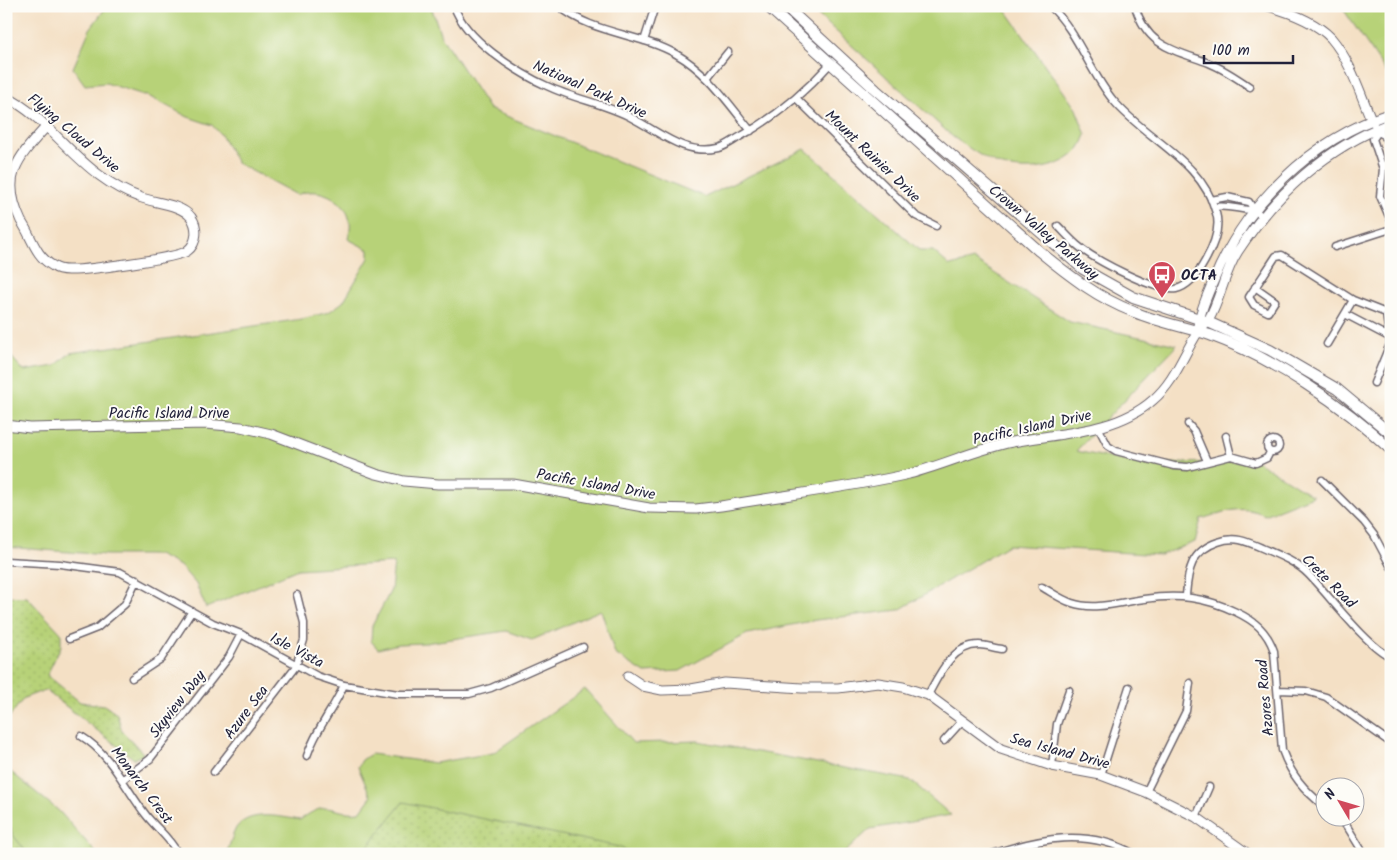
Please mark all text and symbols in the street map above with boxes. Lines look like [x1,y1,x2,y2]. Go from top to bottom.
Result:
scale bar [1204,32,1293,64]
text: 100 m [1212,39,1250,63]
street label: National Park Drive [529,54,651,126]
street label: Flying Cloud Drive [22,88,125,180]
street label: Mount Rainier Drive [819,104,926,209]
street label: Crown Valley Parkway [983,179,1105,287]
bus stop icon: OCTA [1147,260,1177,299]
place label: OCTA [1181,264,1217,288]
street label: Pacific Island Drive [109,402,230,426]
street label: Pacific Island Drive [971,404,1094,452]
street label: Pacific Island Drive [534,463,658,507]
street label: Crete Road [1295,549,1362,615]
street label: Isle Vista [265,627,328,675]
street label: Azores Road [1251,658,1281,737]
street label: Skyview Way [144,665,213,744]
street label: Azure Sea [218,680,275,745]
street label: Sea Island Drive [1007,727,1112,777]
street label: Monarch Crest [104,742,179,830]
north arrow [1314,778,1364,828]
text: N [1319,784,1342,805]

